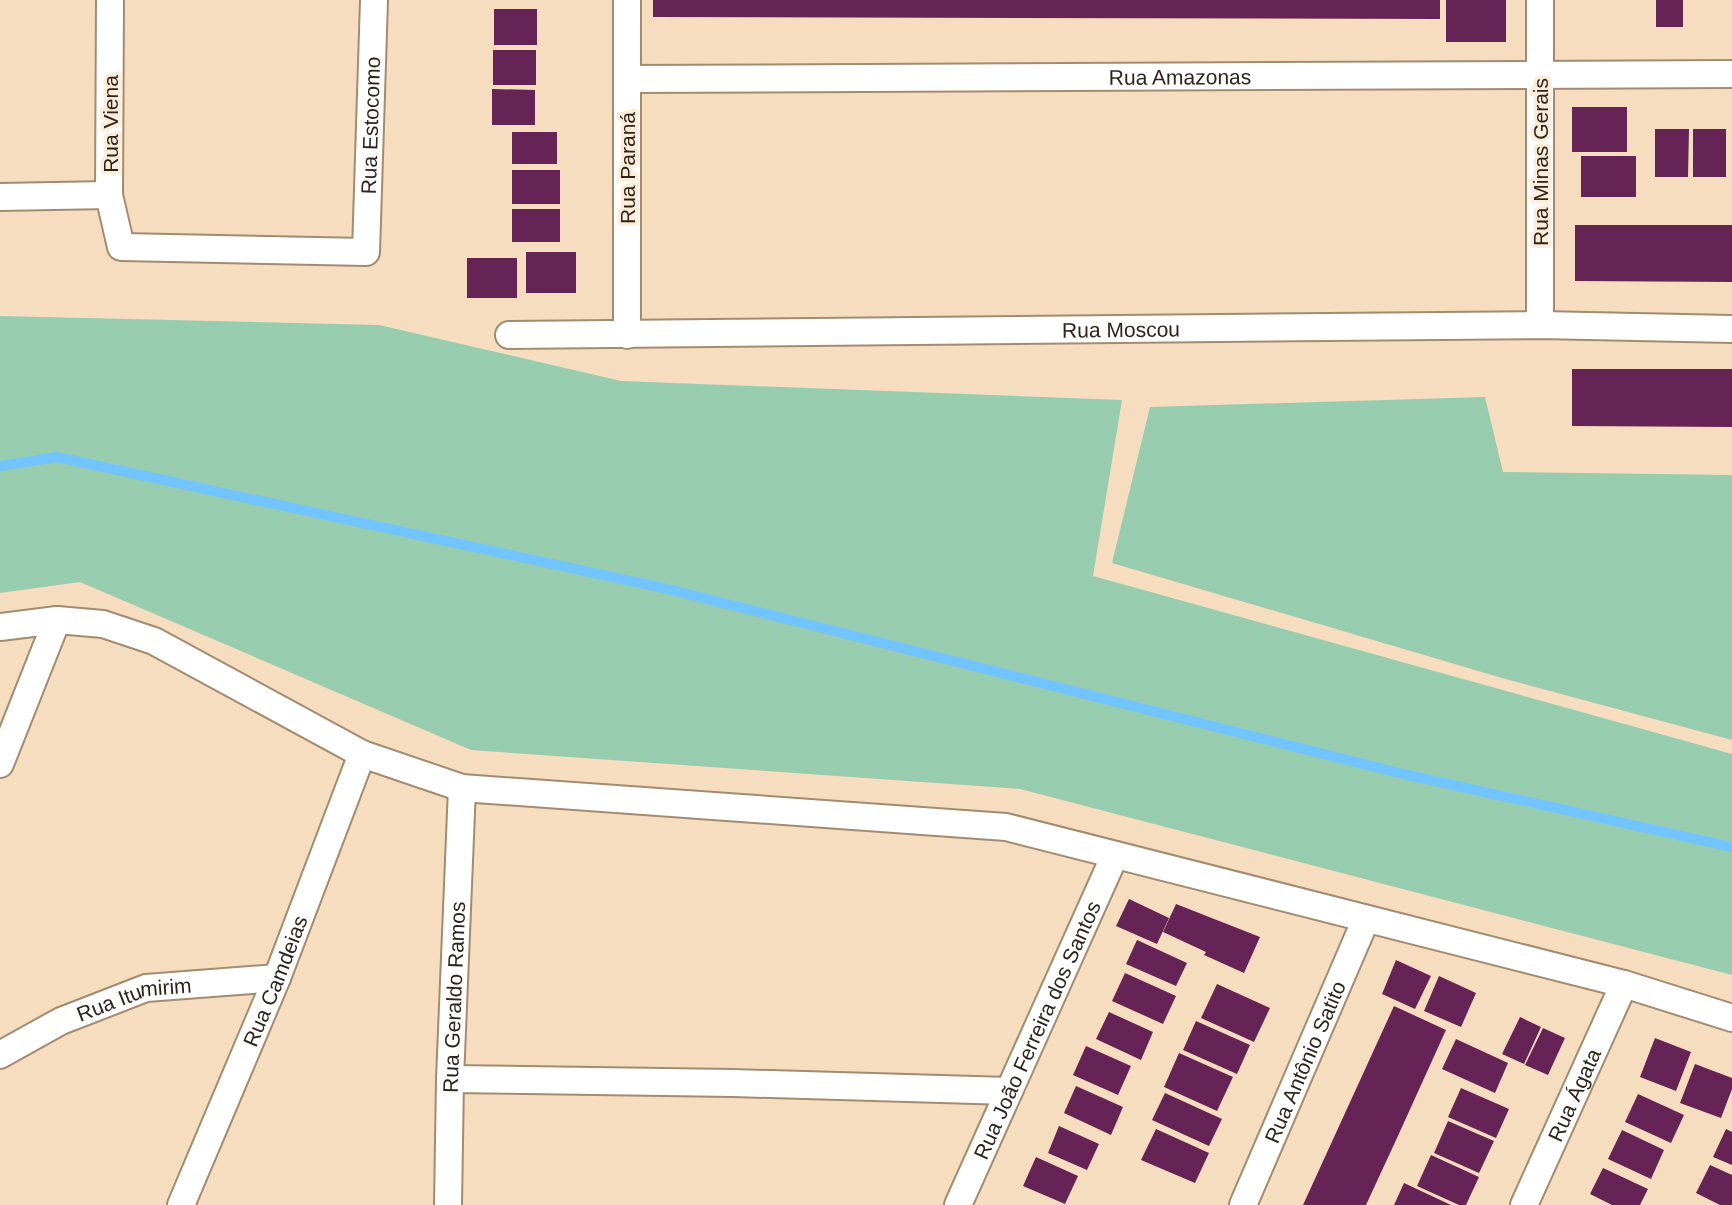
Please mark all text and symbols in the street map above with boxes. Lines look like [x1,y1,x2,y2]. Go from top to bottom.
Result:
street label: Rua Estocomo [356,56,384,195]
street label: Rua Amazonas [1109,65,1251,88]
street label: Rua Viena [99,75,122,173]
street label: Rua Minas Gerais [1529,78,1552,246]
street label: Rua Paraná [616,112,639,224]
street label: Rua Moscou [1062,317,1180,341]
street label: Rua João Ferreira dos Santos [969,897,1104,1162]
street label: Rua Geraldo Ramos [438,901,469,1093]
street label: Rua Camdeias [238,912,311,1050]
street label: Rua Itumirim [73,973,192,1025]
street label: Rua Antônio Satito [1260,977,1350,1146]
street label: Rua Ágata [1543,1044,1605,1145]

